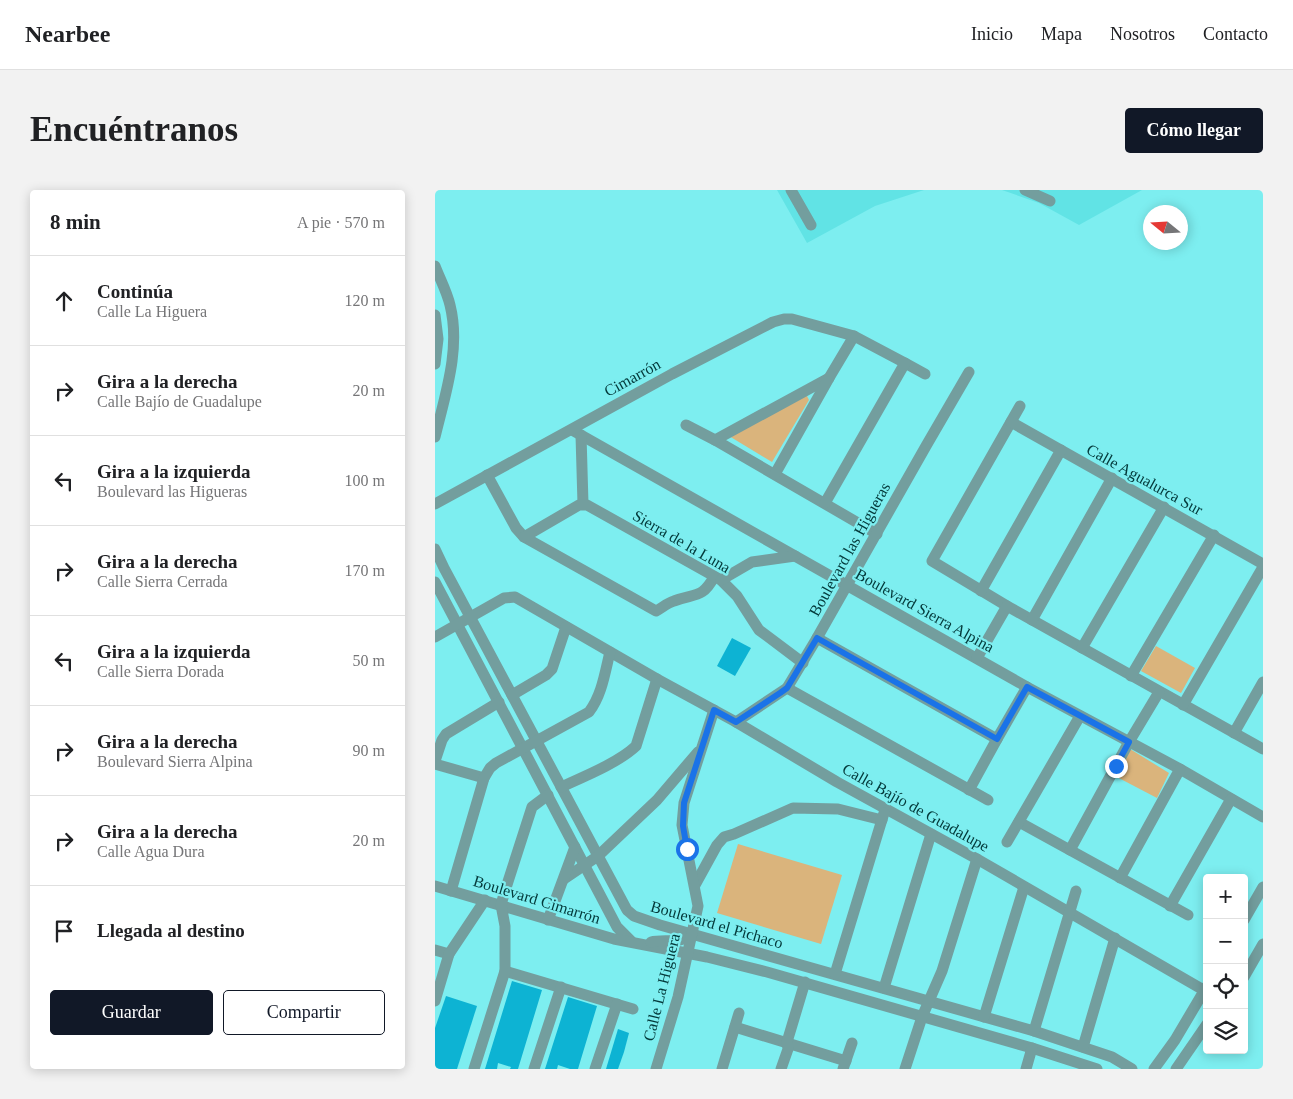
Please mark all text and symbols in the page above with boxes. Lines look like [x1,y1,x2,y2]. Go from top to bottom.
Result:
text: Nearbee [25,21,110,47]
text: Inicio [971,24,1013,44]
text: Mapa [1041,24,1082,44]
text: Nosotros [1110,24,1175,44]
text: Contacto [1203,24,1268,44]
button: Cómo llegar [1125,108,1263,153]
text: Encuéntranos [30,110,238,149]
north arrow [1143,205,1188,250]
text: 8 min [50,210,101,234]
text: A pie · 570 m [297,214,385,231]
text: Continúa [97,281,173,302]
icon: ahead [50,287,78,315]
text: 120 m [345,292,385,309]
text: Calle La Higuera [97,303,207,320]
street label: Cimarrón [601,355,663,400]
text: Gira a la derecha [97,371,238,392]
icon: right [50,377,78,405]
text: 20 m [353,382,385,399]
text: Calle Bajío de Guadalupe [97,393,262,410]
street label: Calle Agualurca Sur [1083,441,1206,520]
text: Gira a la izquierda [97,461,251,482]
icon: left [50,467,78,495]
text: 100 m [345,472,385,489]
street label: Boulevard las Higueras [806,479,894,620]
text: Boulevard las Higueras [97,483,247,500]
street label: Sierra de la Luna [630,507,734,576]
text: Gira a la derecha [97,551,238,572]
icon: right [50,557,78,585]
text: 170 m [345,562,385,579]
street label: Boulevard Sierra Alpina [852,565,997,656]
text: Calle Sierra Cerrada [97,573,228,590]
text: Gira a la izquierda [97,641,251,662]
icon: left [50,647,78,675]
text: 50 m [353,652,385,669]
text: Calle Sierra Dorada [97,663,224,680]
text: Gira a la derecha [97,731,238,752]
icon: right [50,737,78,765]
text: 90 m [353,742,385,759]
text: Boulevard Sierra Alpina [97,753,253,770]
route end [1105,755,1128,778]
street label: Calle Bajío de Guadalupe [839,760,992,856]
text: Gira a la derecha [97,821,238,842]
icon: right [50,827,78,855]
text: 20 m [353,832,385,849]
route start [676,838,699,861]
text: Calle Agua Dura [97,843,205,860]
street label: Boulevard Cimarrón [471,872,602,927]
map controls [1203,874,1248,1054]
button: + [1203,874,1248,919]
street label: Boulevard el Pichaco [649,897,785,952]
icon: arrive [50,917,78,945]
button: − [1203,919,1248,964]
text: Llegada al destino [97,920,245,941]
street label: Calle La Higuera [640,932,684,1043]
button: locate [1203,964,1248,1009]
button: Guardar [50,990,213,1035]
button: Compartir [223,990,385,1035]
button: layers [1203,1009,1248,1054]

